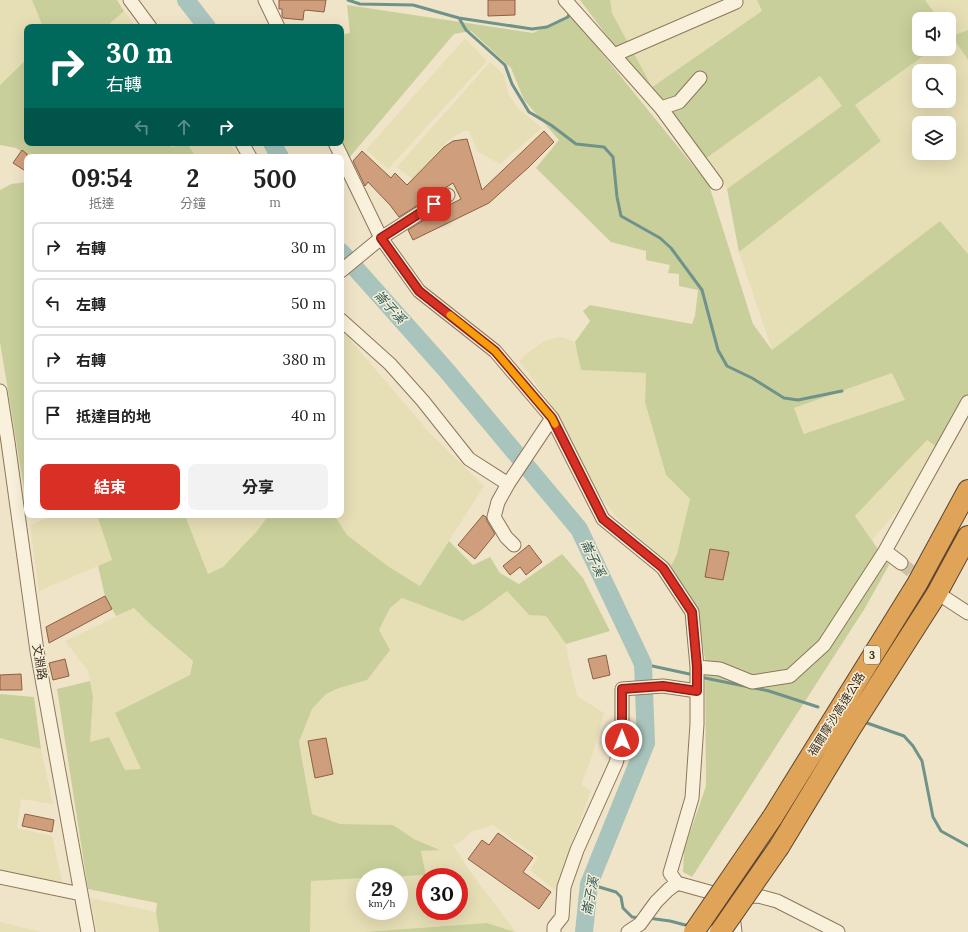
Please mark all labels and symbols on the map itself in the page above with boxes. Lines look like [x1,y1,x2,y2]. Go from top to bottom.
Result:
pin [417,187,451,221]
water label: 崙子溪 [371,287,411,329]
water label: 崙子溪 [577,537,610,581]
street label: 文淵路 [29,643,51,681]
road number: 3 [864,646,880,664]
street label: 福爾摩沙高速公路 [804,669,868,759]
position arrow [601,719,643,761]
speed limit sign: 30 [416,868,468,920]
water label: 崙子溪 [578,873,602,917]

